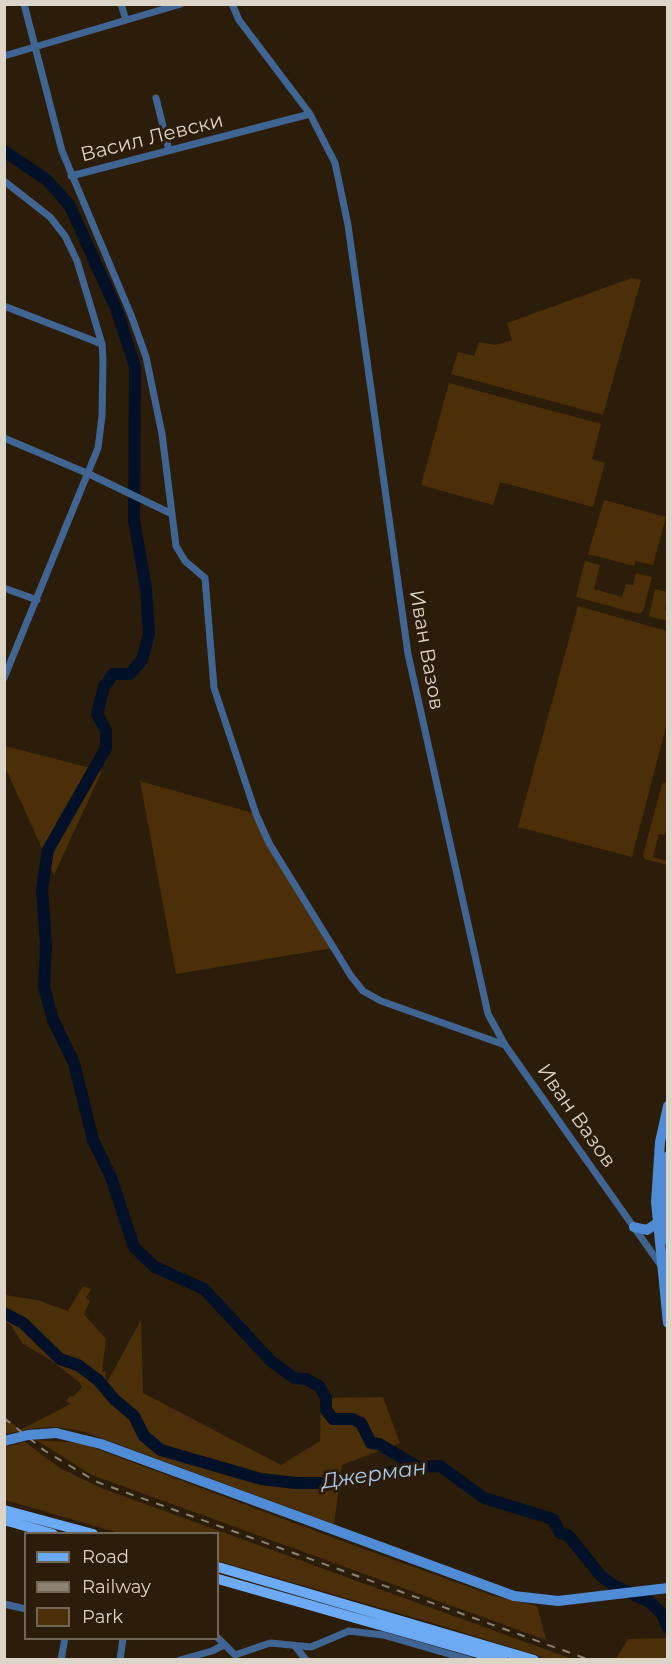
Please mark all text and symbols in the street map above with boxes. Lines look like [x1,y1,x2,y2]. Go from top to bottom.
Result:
street label: Васил Левски [78,109,226,167]
street label: Иван Вазов [404,588,448,712]
street label: Иван Вазов [531,1059,621,1173]
water label: Джерман [320,1455,428,1495]
legend [24,1532,219,1640]
text: Road [82,1546,129,1568]
text: Railway [82,1576,151,1598]
text: Park [82,1606,123,1628]

